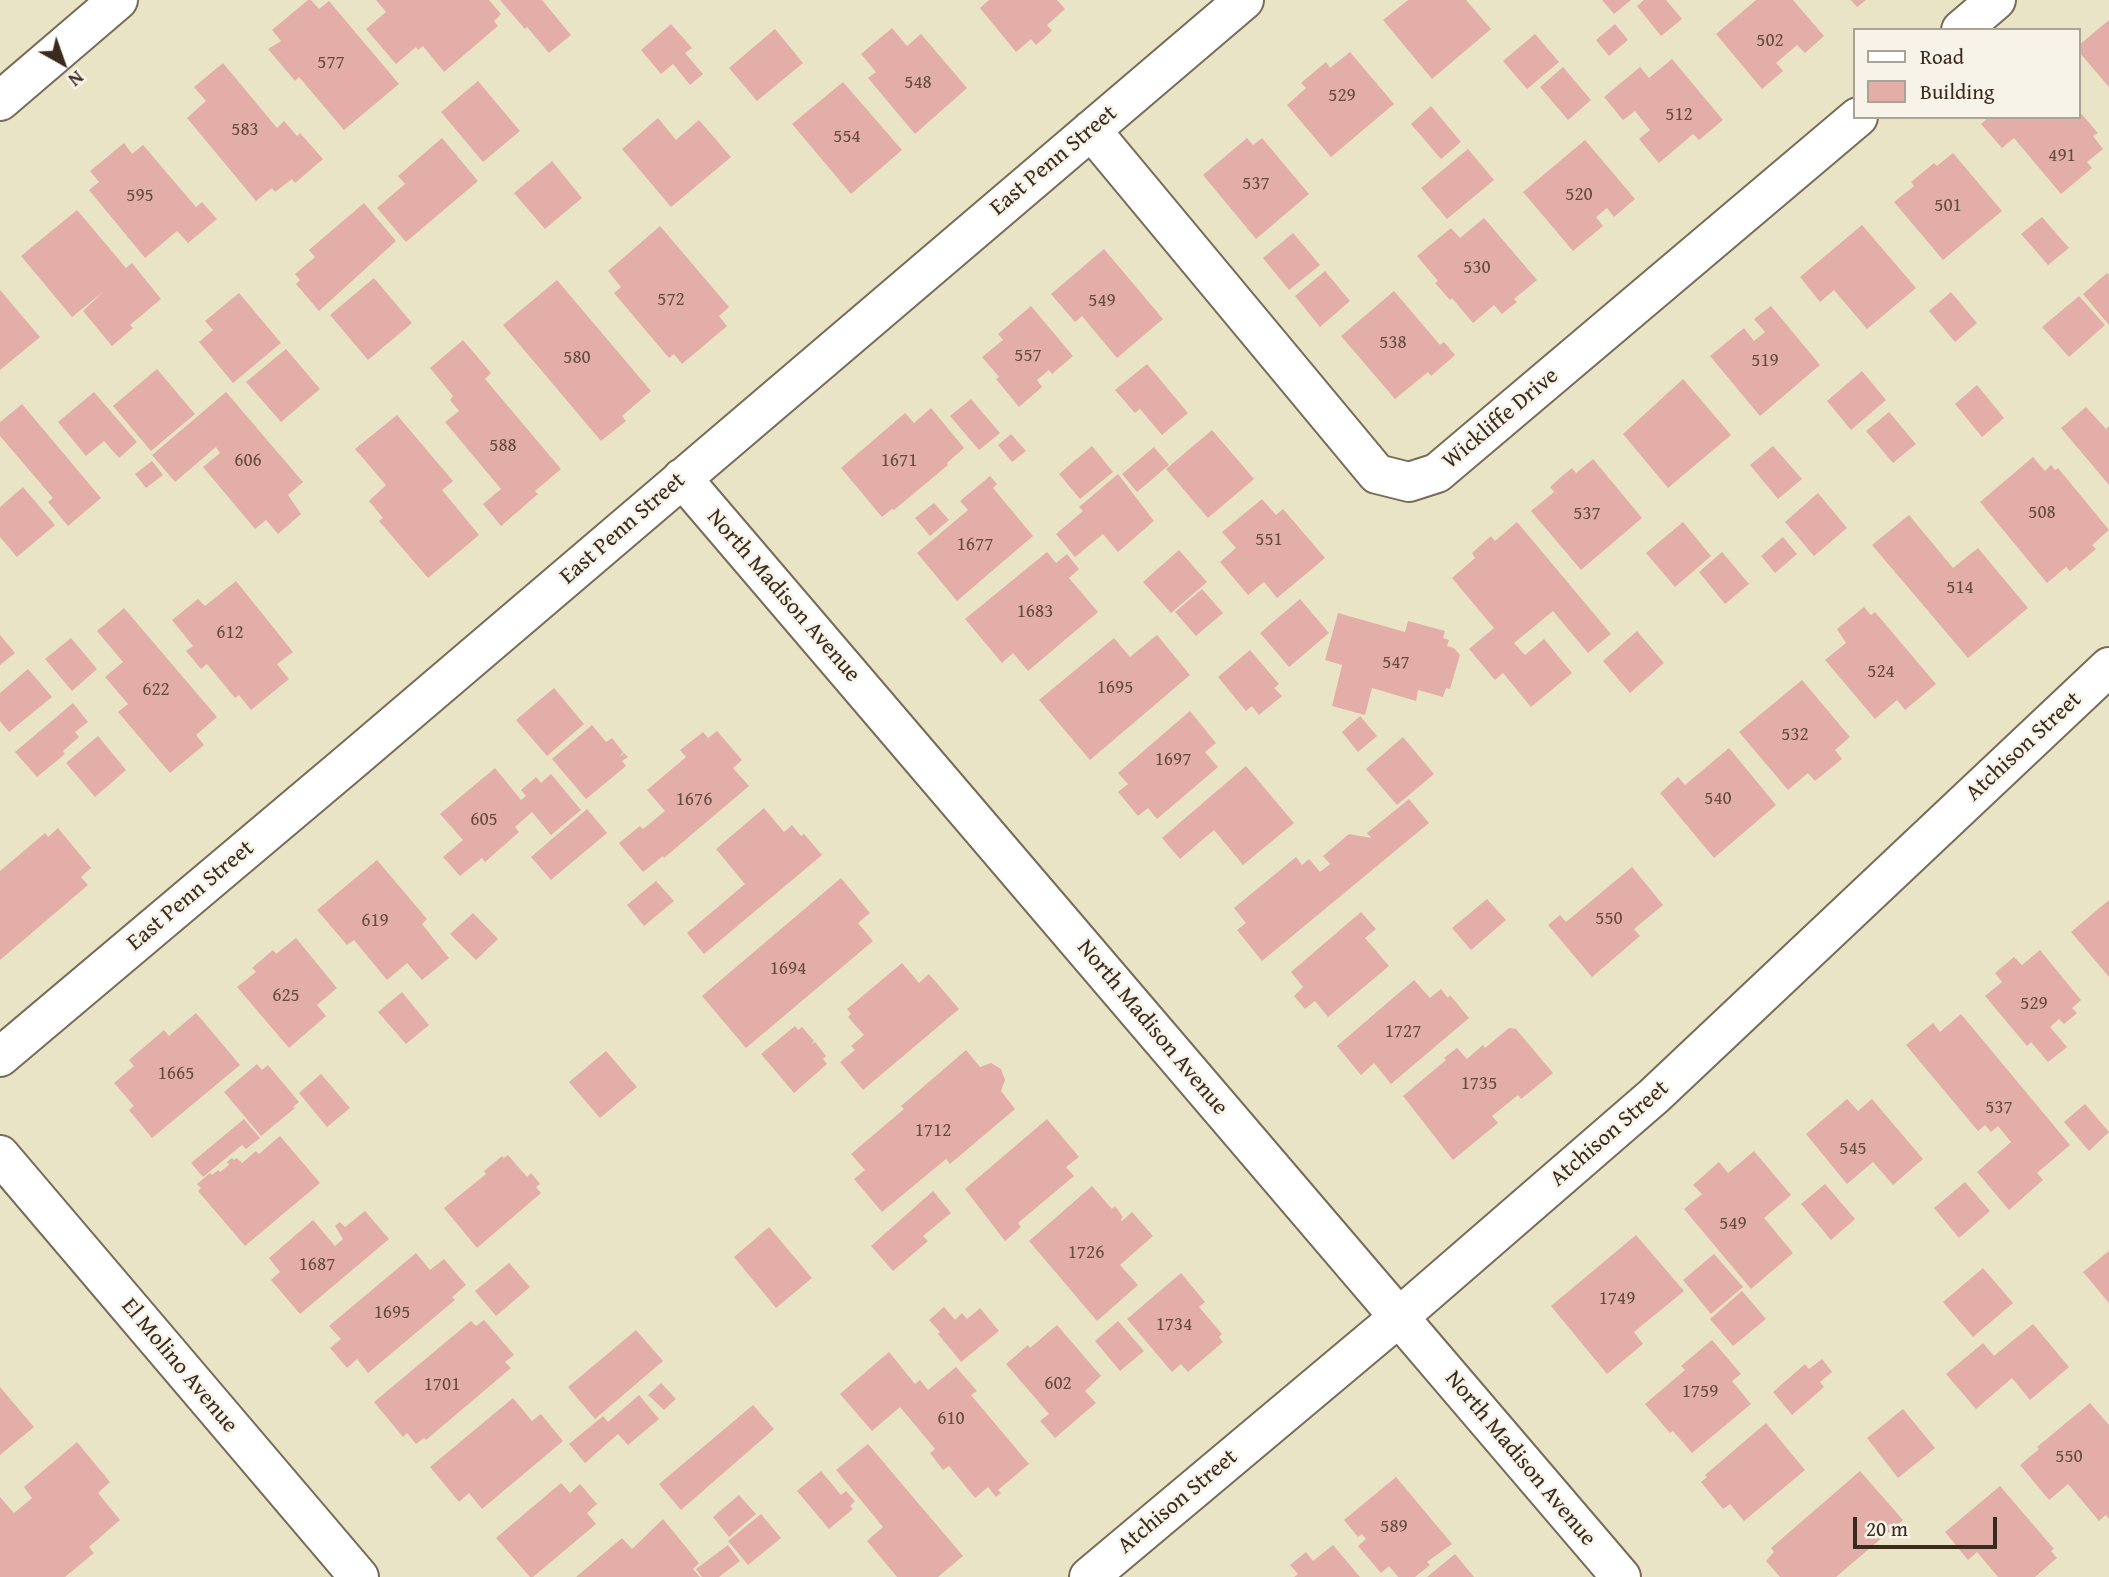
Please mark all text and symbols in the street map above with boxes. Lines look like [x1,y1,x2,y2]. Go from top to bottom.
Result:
north arrow [28,28,98,98]
legend [1854,28,2081,119]
house number: 502 [1756,30,1784,52]
text: Road [1920,41,1964,72]
house number: 577 [317,52,345,74]
text: N [63,64,90,94]
house number: 548 [904,72,932,94]
text: Building [1920,76,1994,107]
house number: 529 [1328,85,1356,107]
street label: East Penn Street [985,100,1123,222]
house number: 512 [1665,104,1693,126]
house number: 583 [231,119,259,141]
house number: 554 [833,126,861,148]
house number: 491 [2048,145,2076,167]
house number: 537 [1242,173,1270,195]
house number: 520 [1565,184,1593,206]
house number: 595 [126,185,154,207]
house number: 501 [1934,195,1962,217]
house number: 530 [1463,257,1491,279]
house number: 572 [657,289,685,311]
house number: 549 [1088,290,1116,312]
house number: 538 [1379,332,1407,354]
house number: 557 [1014,345,1042,367]
house number: 580 [563,347,591,369]
house number: 519 [1751,350,1779,372]
street label: Wickliffe Drive [1437,363,1565,475]
house number: 588 [489,435,517,457]
house number: 606 [234,450,262,472]
house number: 1671 [881,450,917,472]
street label: East Penn Street [555,467,691,591]
house number: 508 [2028,502,2056,524]
house number: 537 [1573,503,1601,525]
street label: North Madison Avenue [700,504,866,688]
house number: 551 [1255,529,1283,551]
house number: 1677 [957,534,993,556]
house number: 514 [1946,577,1974,599]
house number: 1683 [1017,601,1053,623]
house number: 612 [216,622,244,644]
house number: 547 [1382,652,1410,674]
house number: 524 [1867,661,1895,683]
house number: 1695 [1097,677,1133,699]
house number: 622 [142,679,170,701]
street label: Atchison Street [1960,686,2088,808]
house number: 532 [1781,724,1809,746]
house number: 1697 [1155,749,1191,771]
house number: 540 [1704,788,1732,810]
house number: 1676 [676,789,712,811]
house number: 605 [470,809,498,831]
street label: East Penn Street [122,835,260,957]
house number: 550 [1595,908,1623,930]
house number: 619 [361,910,389,932]
street label: North Madison Avenue [1071,935,1233,1121]
house number: 1694 [770,958,806,980]
house number: 625 [272,985,300,1007]
house number: 529 [2020,993,2048,1015]
house number: 1727 [1385,1021,1421,1043]
house number: 1665 [158,1063,194,1085]
house number: 1735 [1461,1073,1497,1095]
street label: Atchison Street [1545,1075,1675,1193]
house number: 537 [1985,1097,2013,1119]
house number: 1712 [915,1120,951,1142]
house number: 545 [1839,1138,1867,1160]
house number: 549 [1719,1213,1747,1235]
house number: 1726 [1068,1242,1104,1264]
house number: 1687 [299,1254,335,1276]
house number: 1749 [1599,1288,1635,1310]
street label: El Molino Avenue [115,1293,243,1439]
house number: 1695 [374,1302,410,1324]
house number: 1734 [1156,1314,1192,1336]
street label: North Madison Avenue [1439,1366,1601,1552]
house number: 602 [1044,1373,1072,1395]
house number: 1701 [424,1374,460,1396]
house number: 1759 [1682,1381,1718,1403]
house number: 610 [937,1408,965,1430]
street label: Atchison Street [1112,1444,1244,1560]
house number: 550 [2055,1446,2083,1468]
scale bar [1857,1504,2000,1548]
text: 20 m [1866,1513,1908,1544]
house number: 589 [1380,1516,1408,1538]

